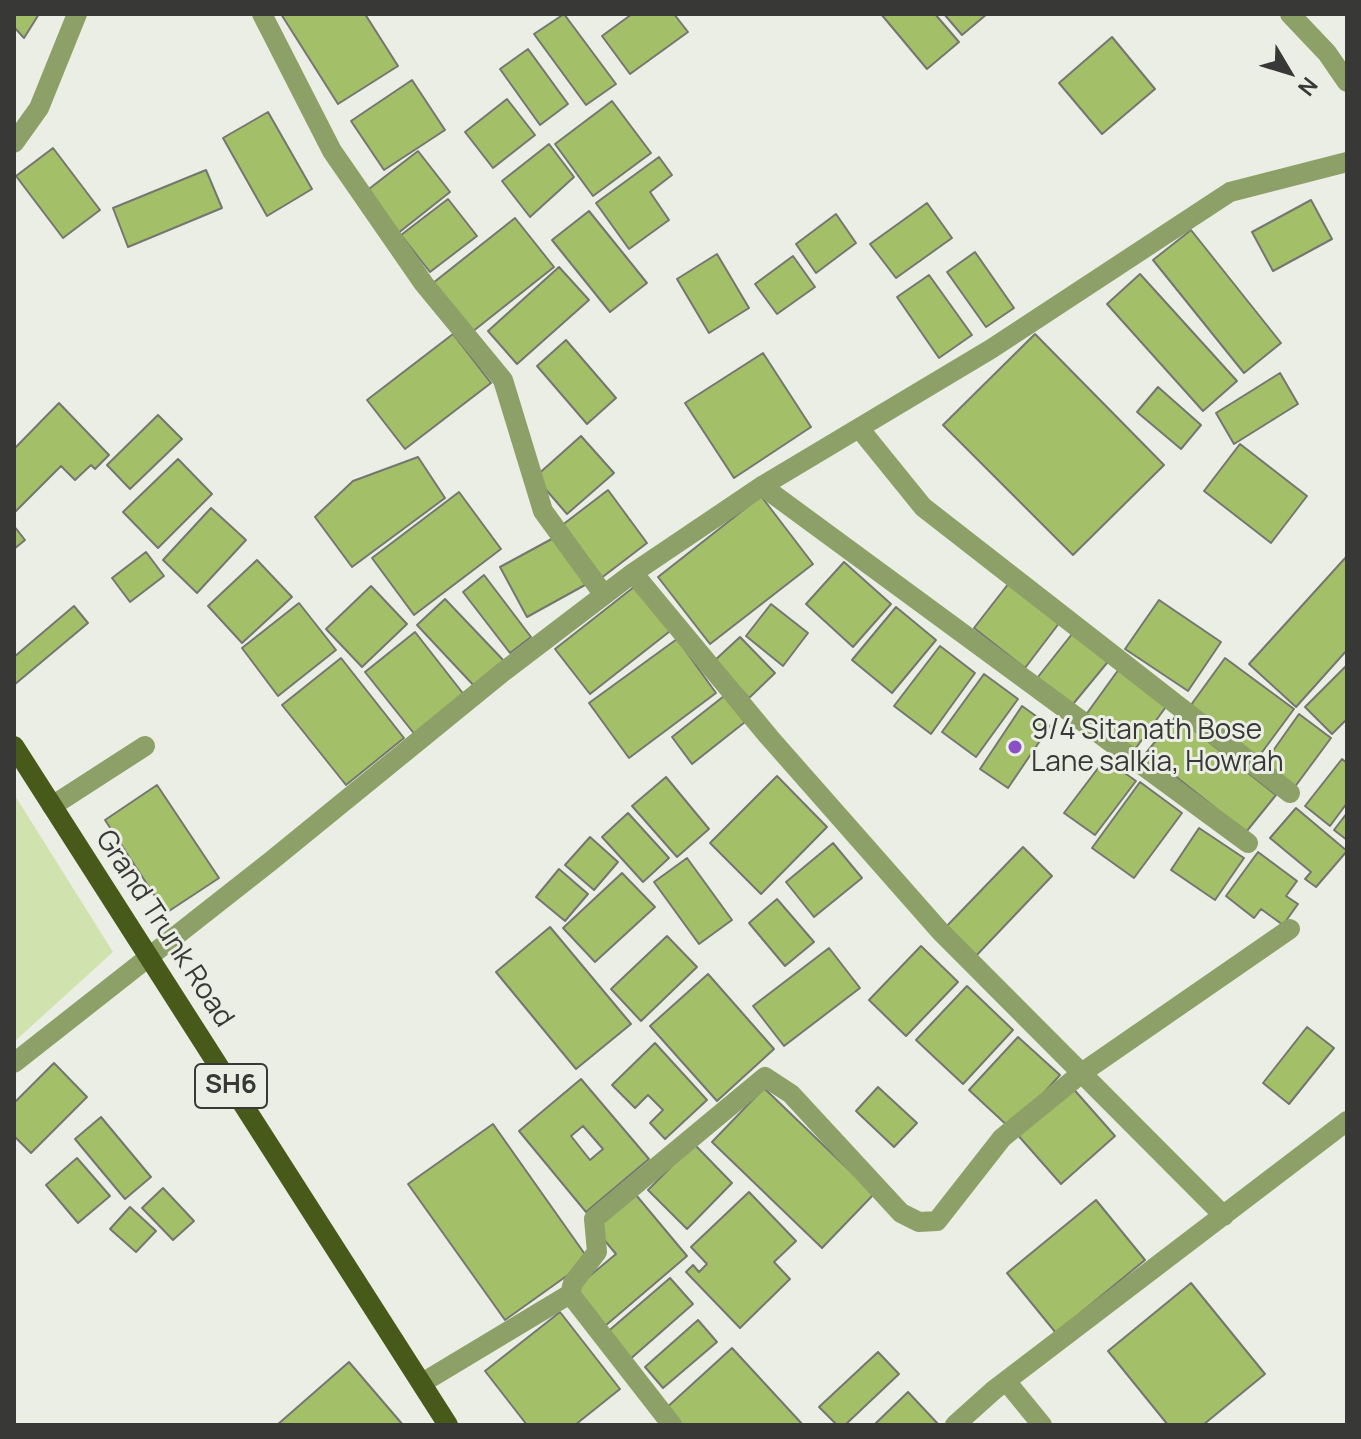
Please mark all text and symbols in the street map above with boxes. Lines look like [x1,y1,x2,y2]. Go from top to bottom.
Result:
north arrow [1249,32,1329,112]
text: N [1291,71,1325,102]
place label: 9/4 Sitanath Bose Lane salkia, Howrah [1031,714,1284,780]
marker: 9/4 Sitanath Bose Lane salkia, Howrah [1006,738,1024,756]
street label: Grand Trunk Road [88,824,240,1034]
road number: SH6 [195,1064,267,1108]

